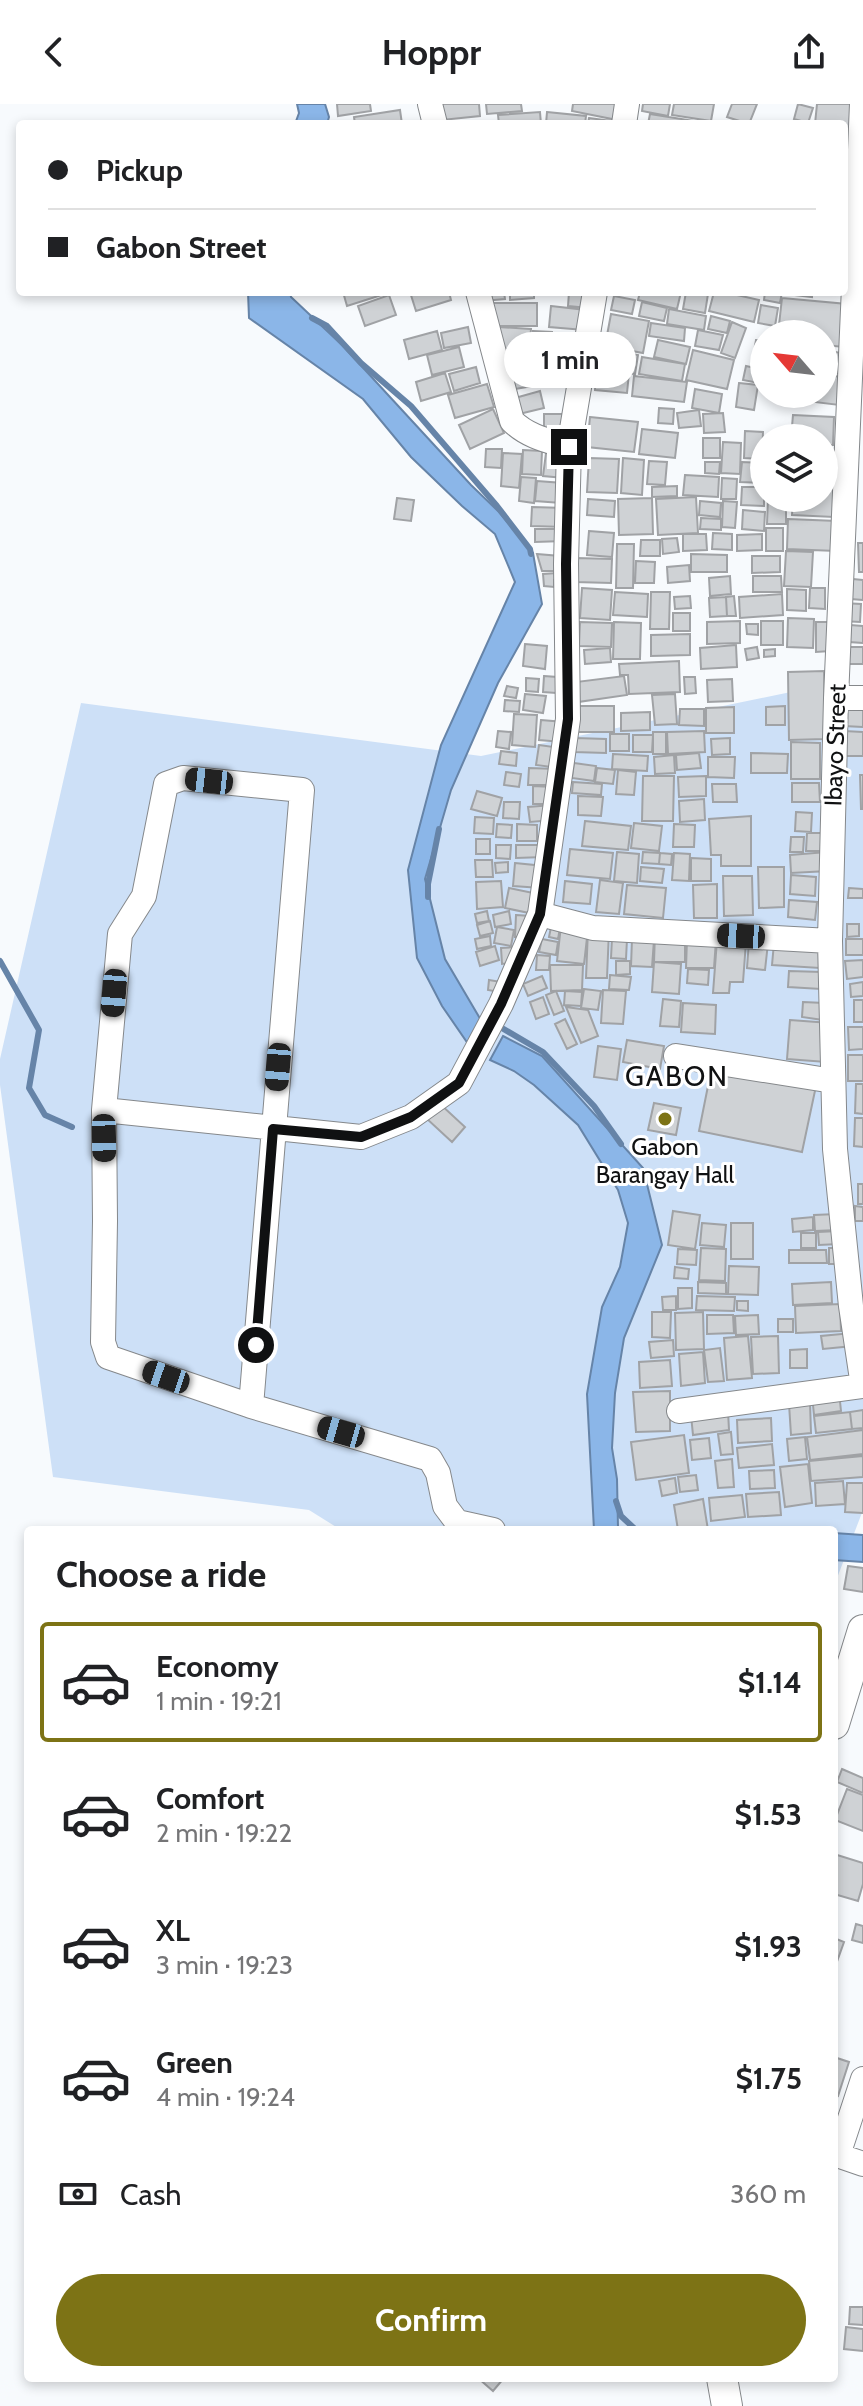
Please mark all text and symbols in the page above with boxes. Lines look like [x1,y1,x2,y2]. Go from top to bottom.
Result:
icon: back [32,30,76,74]
text: Hoppr [382,30,481,74]
icon: share [787,30,831,74]
text: Pickup [96,152,183,189]
text: Gabon Street [96,229,267,266]
north arrow [750,320,838,408]
map controls [750,320,838,512]
callout: 1 min [503,331,635,387]
text: 1 min [541,344,599,376]
button: layers [750,424,838,512]
route end [551,429,587,465]
street label: Ibayo Street [818,683,852,807]
car [184,767,234,795]
car [716,923,766,949]
car [100,968,128,1018]
car [264,1042,292,1092]
district label: GABON [625,1059,729,1093]
marker: Gabon Barangay Hall [656,1110,674,1128]
car [92,1114,116,1162]
place label: Gabon Barangay Hall [596,1132,734,1189]
route start [238,1327,274,1363]
car [139,1358,193,1396]
car [315,1414,367,1450]
text: Choose a ride [56,1552,266,1596]
icon: car [60,1646,132,1718]
text: Economy [156,1648,279,1685]
text: $1.14 [738,1664,802,1701]
text: 1 min · 19:21 [156,1685,282,1717]
icon: car [60,1778,132,1850]
text: Comfort [156,1780,264,1817]
text: $1.53 [735,1796,802,1833]
text: 2 min · 19:22 [156,1817,292,1849]
icon: car [60,1910,132,1982]
text: XL [156,1912,190,1949]
text: $1.93 [734,1928,802,1965]
text: 3 min · 19:23 [156,1949,293,1981]
icon: car [60,2042,132,2114]
text: Green [156,2044,233,2081]
text: $1.75 [735,2060,802,2097]
text: 4 min · 19:24 [156,2081,295,2113]
icon: cash [56,2172,100,2216]
text: Cash [120,2176,182,2213]
text: 360 m [730,2178,806,2210]
button: Confirm [56,2274,806,2366]

